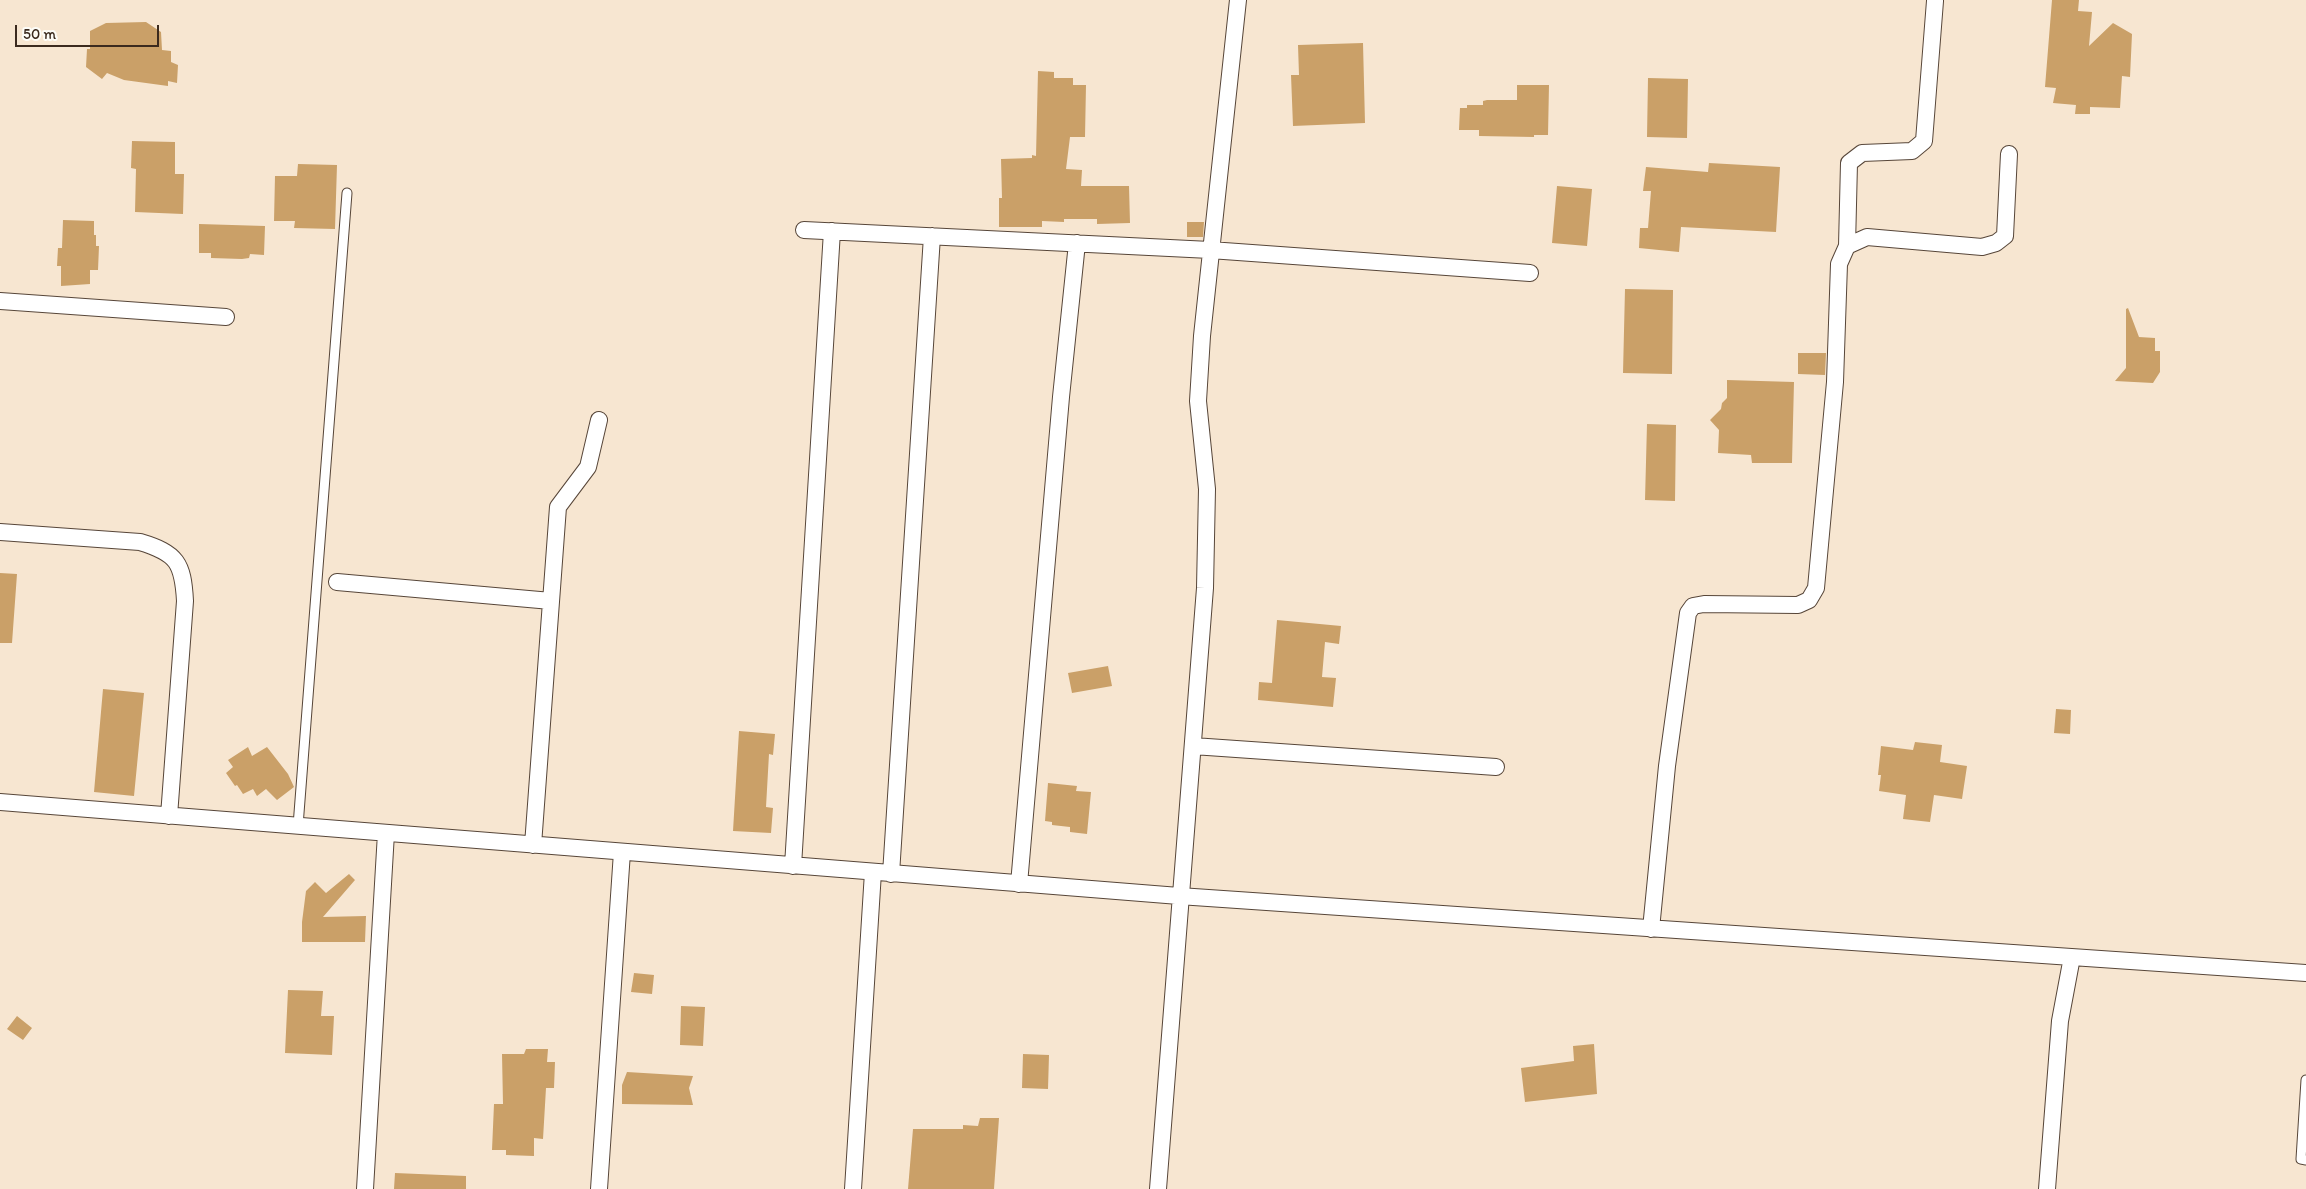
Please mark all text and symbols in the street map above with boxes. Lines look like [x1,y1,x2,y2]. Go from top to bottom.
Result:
scale bar [18,15,161,47]
text: 50 m [23,25,56,43]

